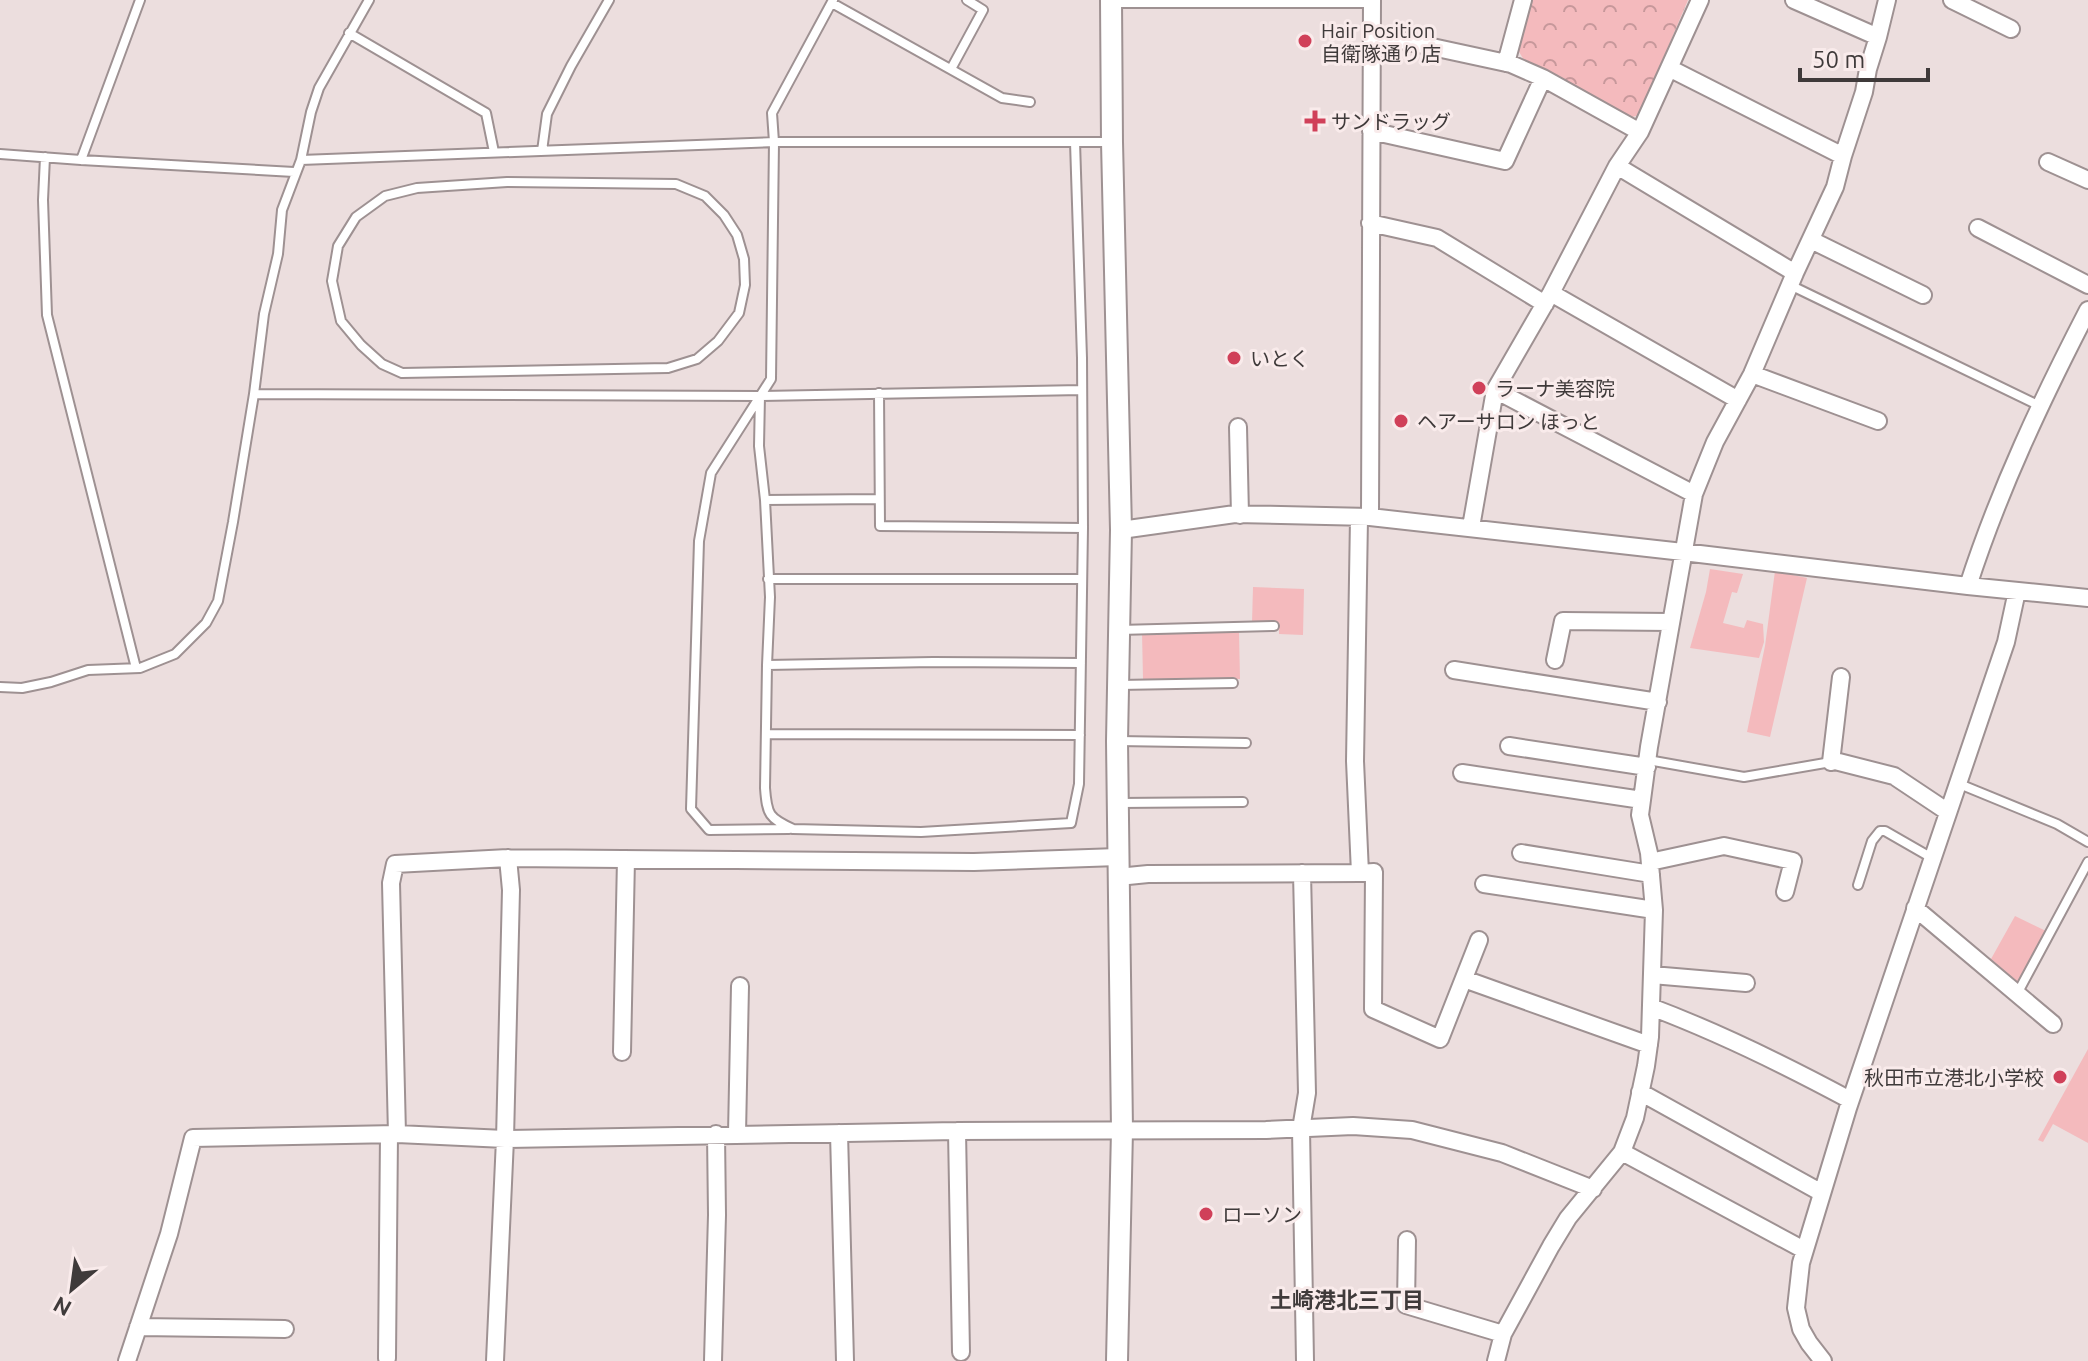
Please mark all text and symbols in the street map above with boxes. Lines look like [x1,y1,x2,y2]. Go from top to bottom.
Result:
place label: Hair Position 自衛隊通り店 [1321,19,1441,65]
marker: Hair Position 自衛隊通り店 [1296,32,1314,50]
scale bar [1800,32,1928,82]
text: 50 m [1812,46,1865,73]
place label: サンドラッグ [1331,110,1451,133]
marker: サンドラッグ [1306,112,1324,130]
place label: いとく [1250,347,1309,370]
marker: いとく [1225,349,1243,367]
place label: ラーナ美容院 [1495,377,1615,400]
marker: ラーナ美容院 [1470,379,1488,397]
place label: ヘアーサロン ほっと [1417,410,1600,433]
marker: ヘアーサロン ほっと [1392,412,1410,430]
place label: 秋田市立港北小学校 [1864,1066,2044,1089]
marker: 秋田市立港北小学校 [2051,1068,2069,1086]
place label: ローソン [1222,1203,1302,1226]
marker: ローソン [1197,1205,1215,1223]
north arrow [32,1249,112,1329]
district label: 土崎港北三丁目 [1270,1287,1424,1312]
text: N [49,1292,75,1322]

